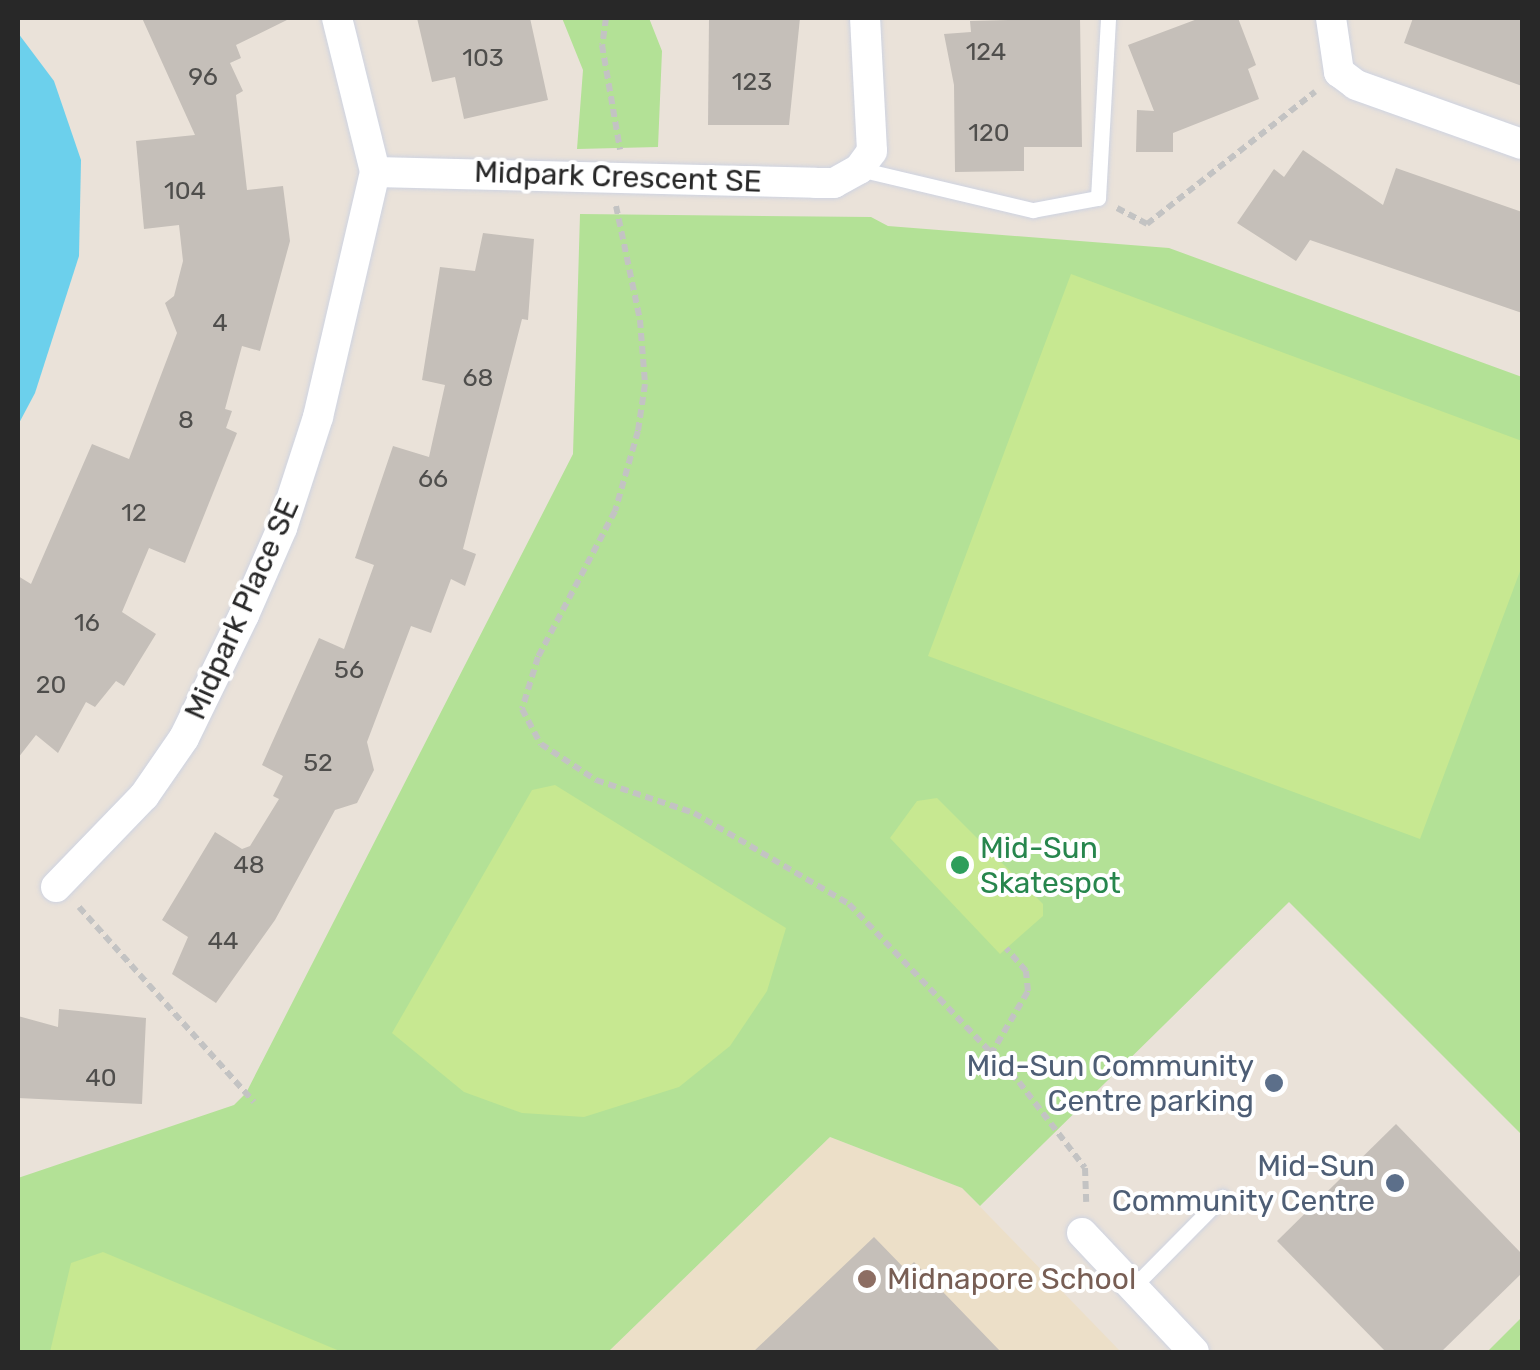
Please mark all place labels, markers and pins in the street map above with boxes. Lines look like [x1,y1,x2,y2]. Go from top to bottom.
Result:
place label: Mid-Sun Skatespot [980,830,1121,900]
marker: Mid-Sun Skatespot [949,854,971,876]
place label: Mid-Sun Community Centre parking [966,1048,1254,1118]
marker: Mid-Sun Community Centre parking [1263,1072,1285,1094]
place label: Mid-Sun Community Centre [1111,1148,1375,1218]
marker: Mid-Sun Community Centre [1384,1172,1406,1194]
place label: Midnapore School [887,1261,1136,1297]
marker: Midnapore School [856,1268,878,1290]

